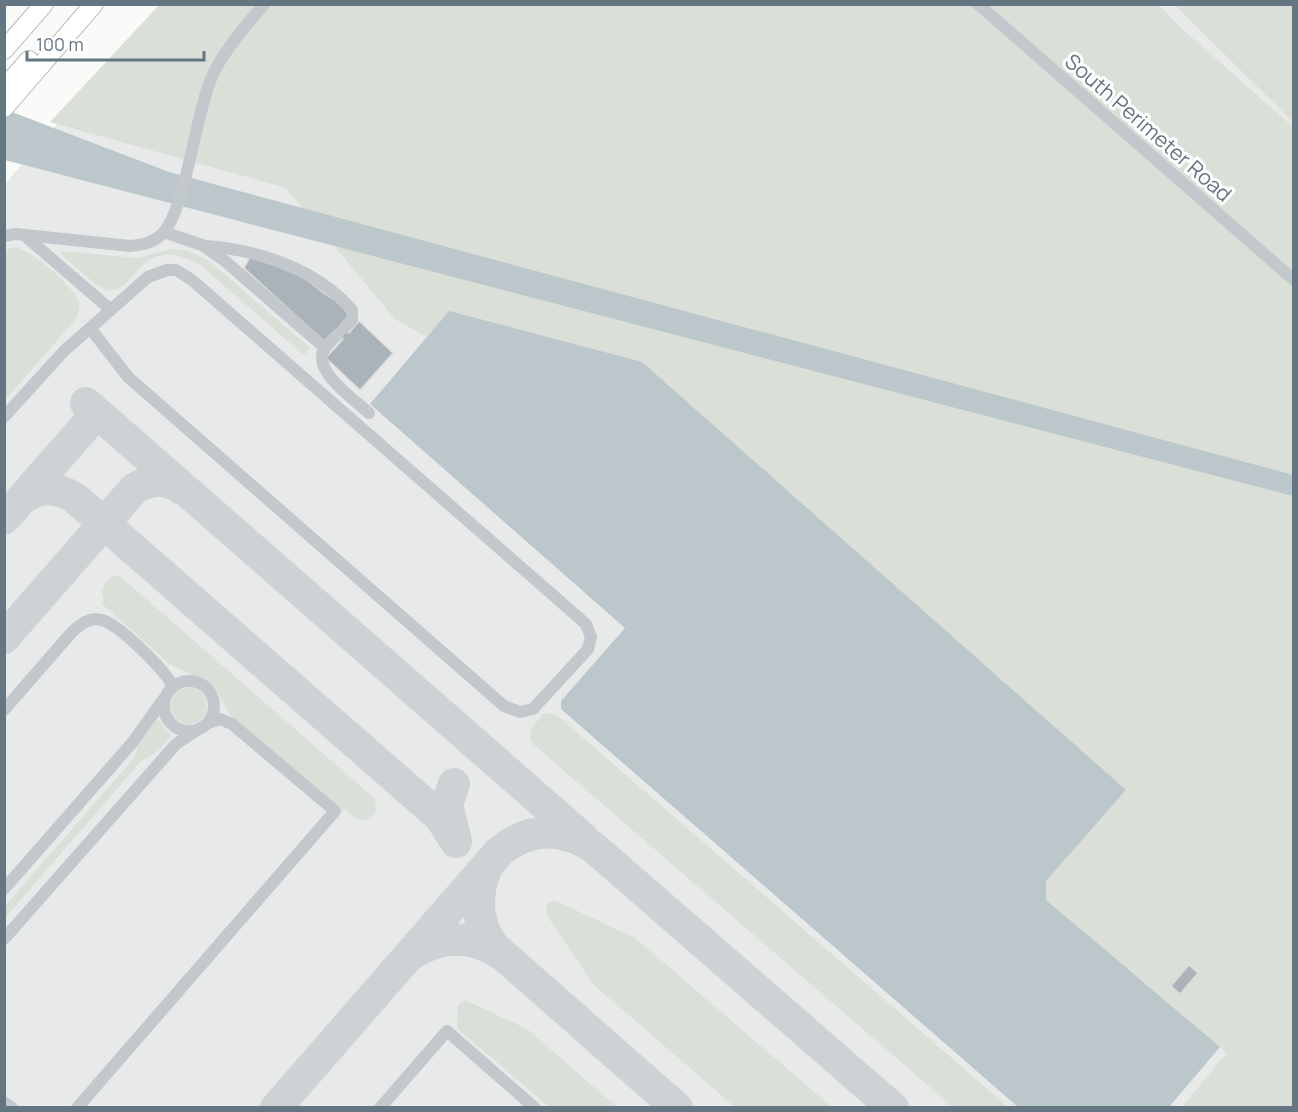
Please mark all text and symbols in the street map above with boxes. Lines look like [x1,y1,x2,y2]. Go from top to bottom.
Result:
scale bar [27,24,204,62]
text: 100 m [36,32,84,56]
street label: South Perimeter Road [1059,47,1238,207]

